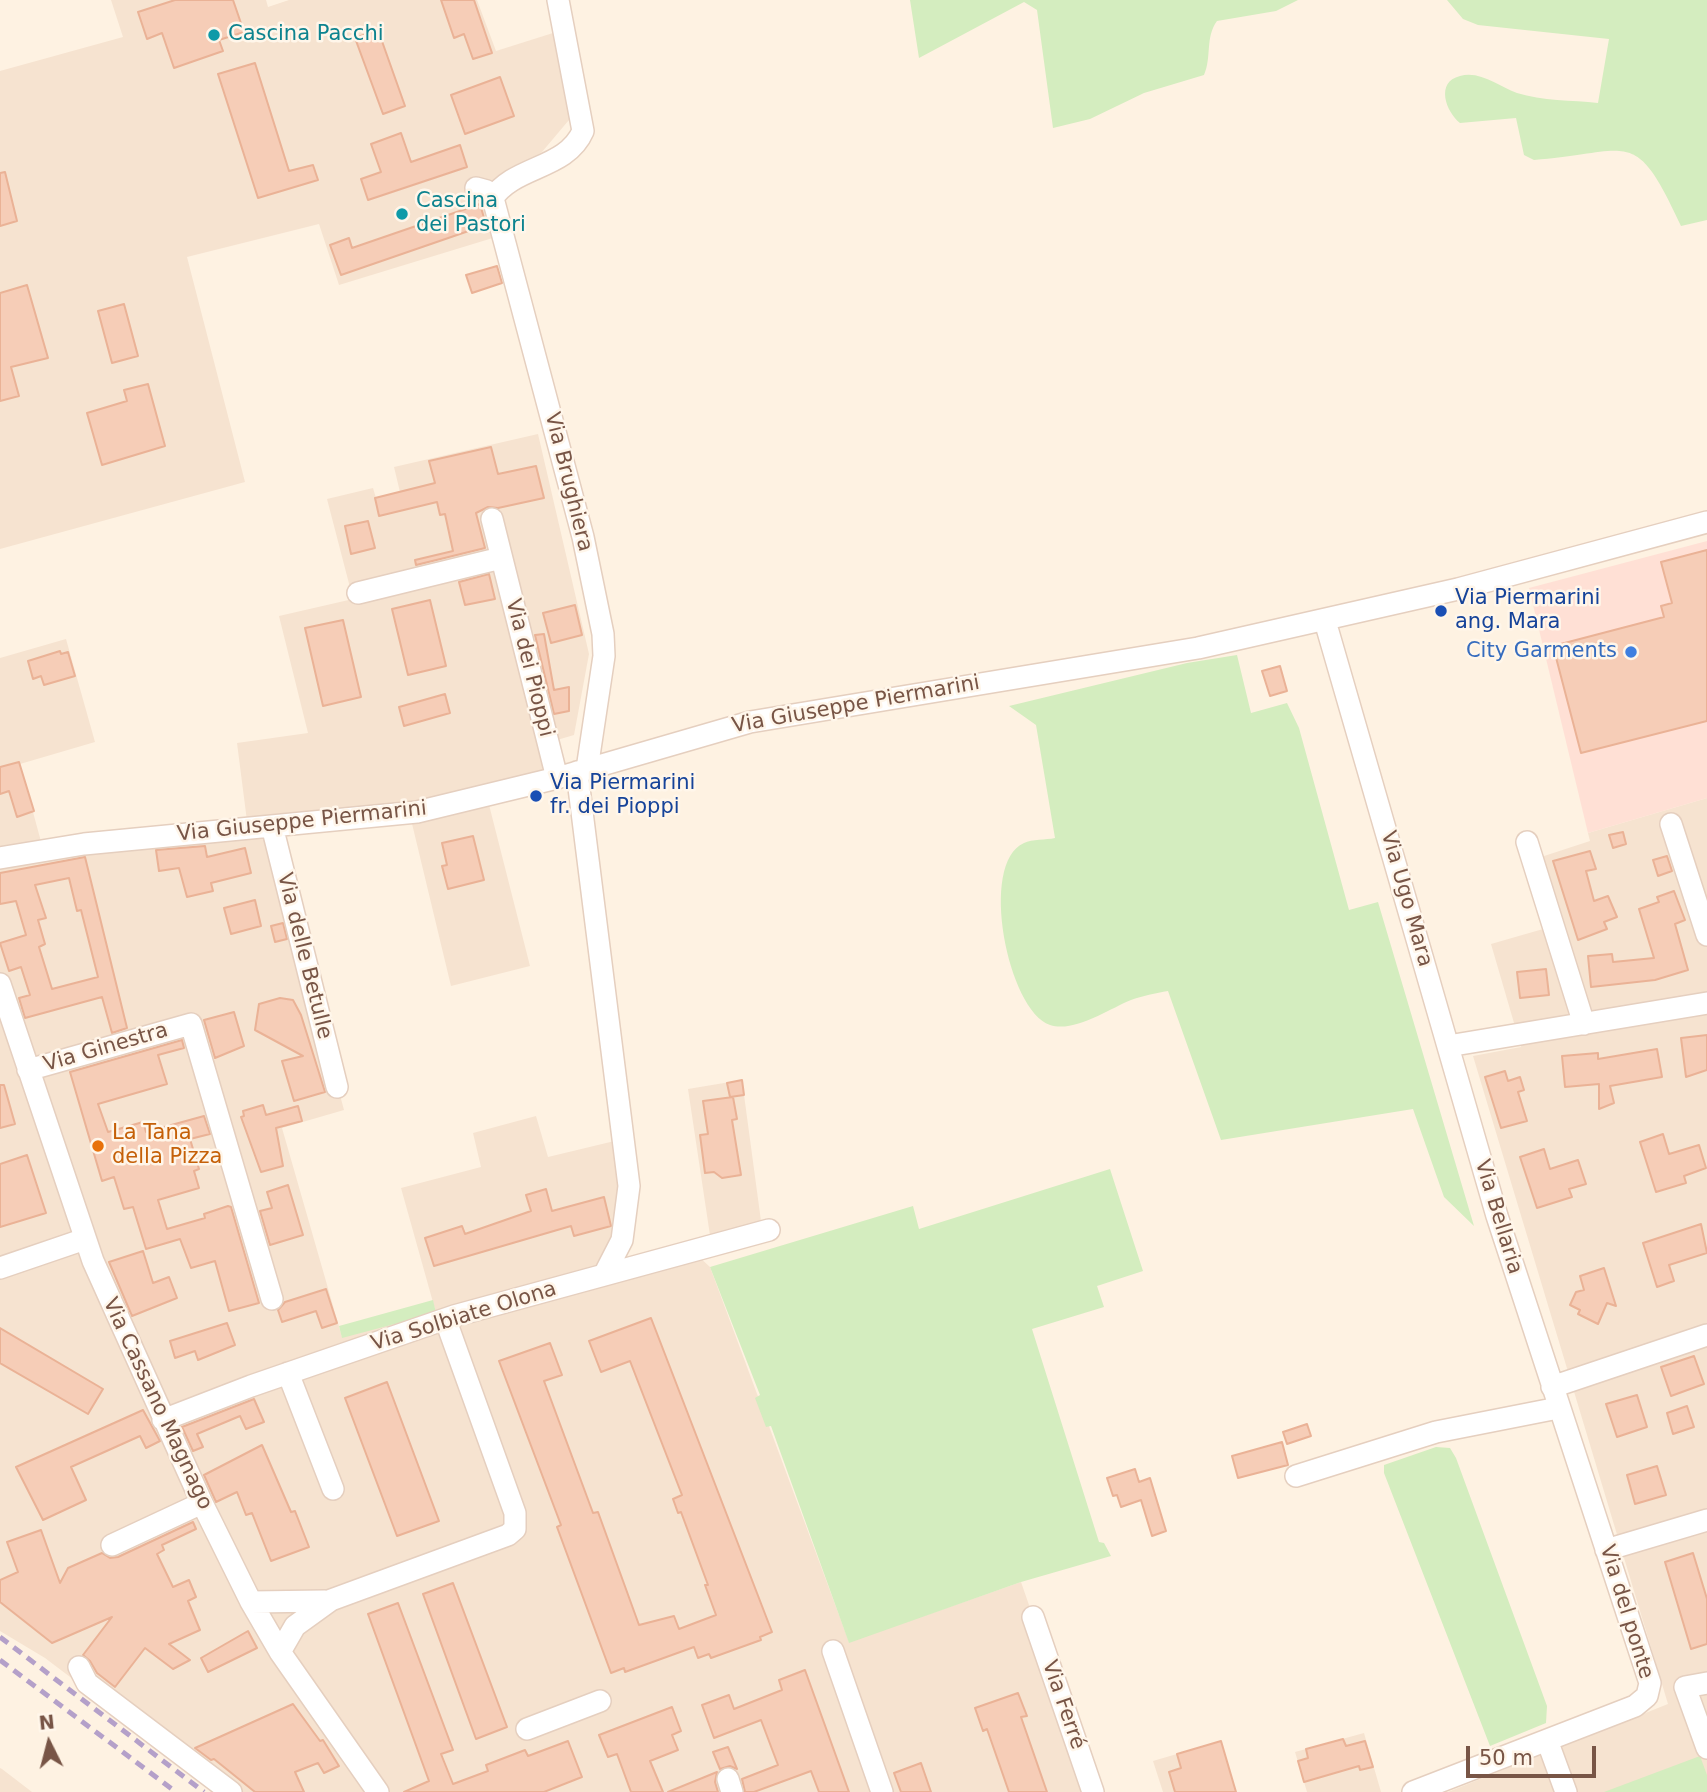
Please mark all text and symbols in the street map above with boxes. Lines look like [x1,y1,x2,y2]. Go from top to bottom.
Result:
place label: Cascina Pacchi [228,22,384,48]
marker: Cascina Pacchi [206,27,222,43]
place label: Cascina dei Pastori [416,189,526,239]
marker: Cascina dei Pastori [394,206,410,222]
street label: Via Brughiera [539,410,597,554]
place label: Via Piermarini ang. Mara [1455,586,1600,636]
street label: Via dei Pioppi [500,596,558,740]
marker: Via Piermarini ang. Mara [1433,603,1449,619]
place label: City Garments [1466,639,1617,665]
marker: City Garments [1623,644,1639,660]
street label: Via Giuseppe Piermarini [730,671,982,739]
place label: Via Piermarini fr. dei Pioppi [550,771,695,821]
marker: Via Piermarini fr. dei Pioppi [528,788,544,804]
street label: Via Giuseppe Piermarini [176,796,428,848]
street label: Via Ugo Mara [1375,828,1437,970]
street label: Via delle Betulle [271,870,337,1042]
street label: Via Ginestra [41,1018,171,1078]
place label: La Tana della Pizza [112,1121,222,1171]
marker: La Tana della Pizza [90,1138,106,1154]
street label: Via Bellaria [1469,1157,1527,1277]
street label: Via Solbiate Olona [368,1277,560,1357]
street label: Via Cassano Magnago [97,1294,217,1514]
street label: Via del ponte [1594,1542,1658,1682]
street label: Via Ferré [1036,1657,1090,1753]
north arrow [14,1708,84,1778]
text: N [38,1710,56,1734]
scale bar [1469,1732,1598,1776]
text: 50 m [1479,1746,1533,1770]

